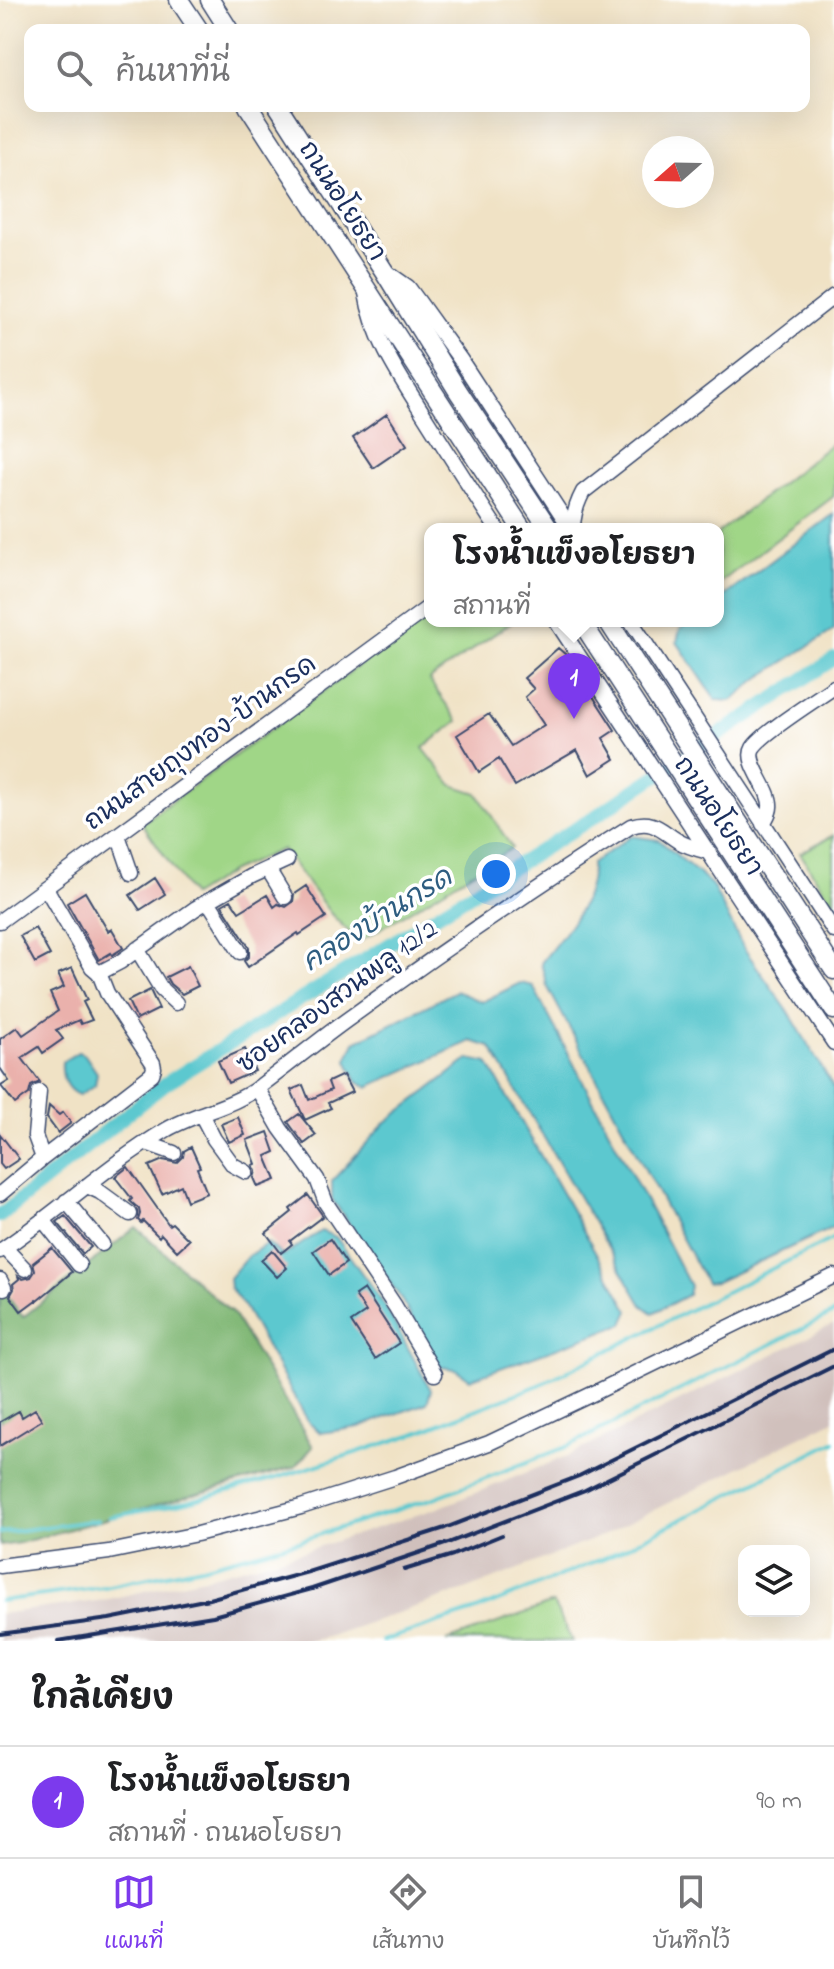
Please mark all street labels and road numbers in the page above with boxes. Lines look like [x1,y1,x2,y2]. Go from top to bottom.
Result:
street label: ถนนอโยธยา [288,134,394,270]
street label: ถนนสายถุงทอง-บ้านกรด [77,647,325,841]
street label: ถนนอโยธยา [663,750,771,884]
street label: ซอยคลองสวนพลู 12/2 [230,912,446,1084]

